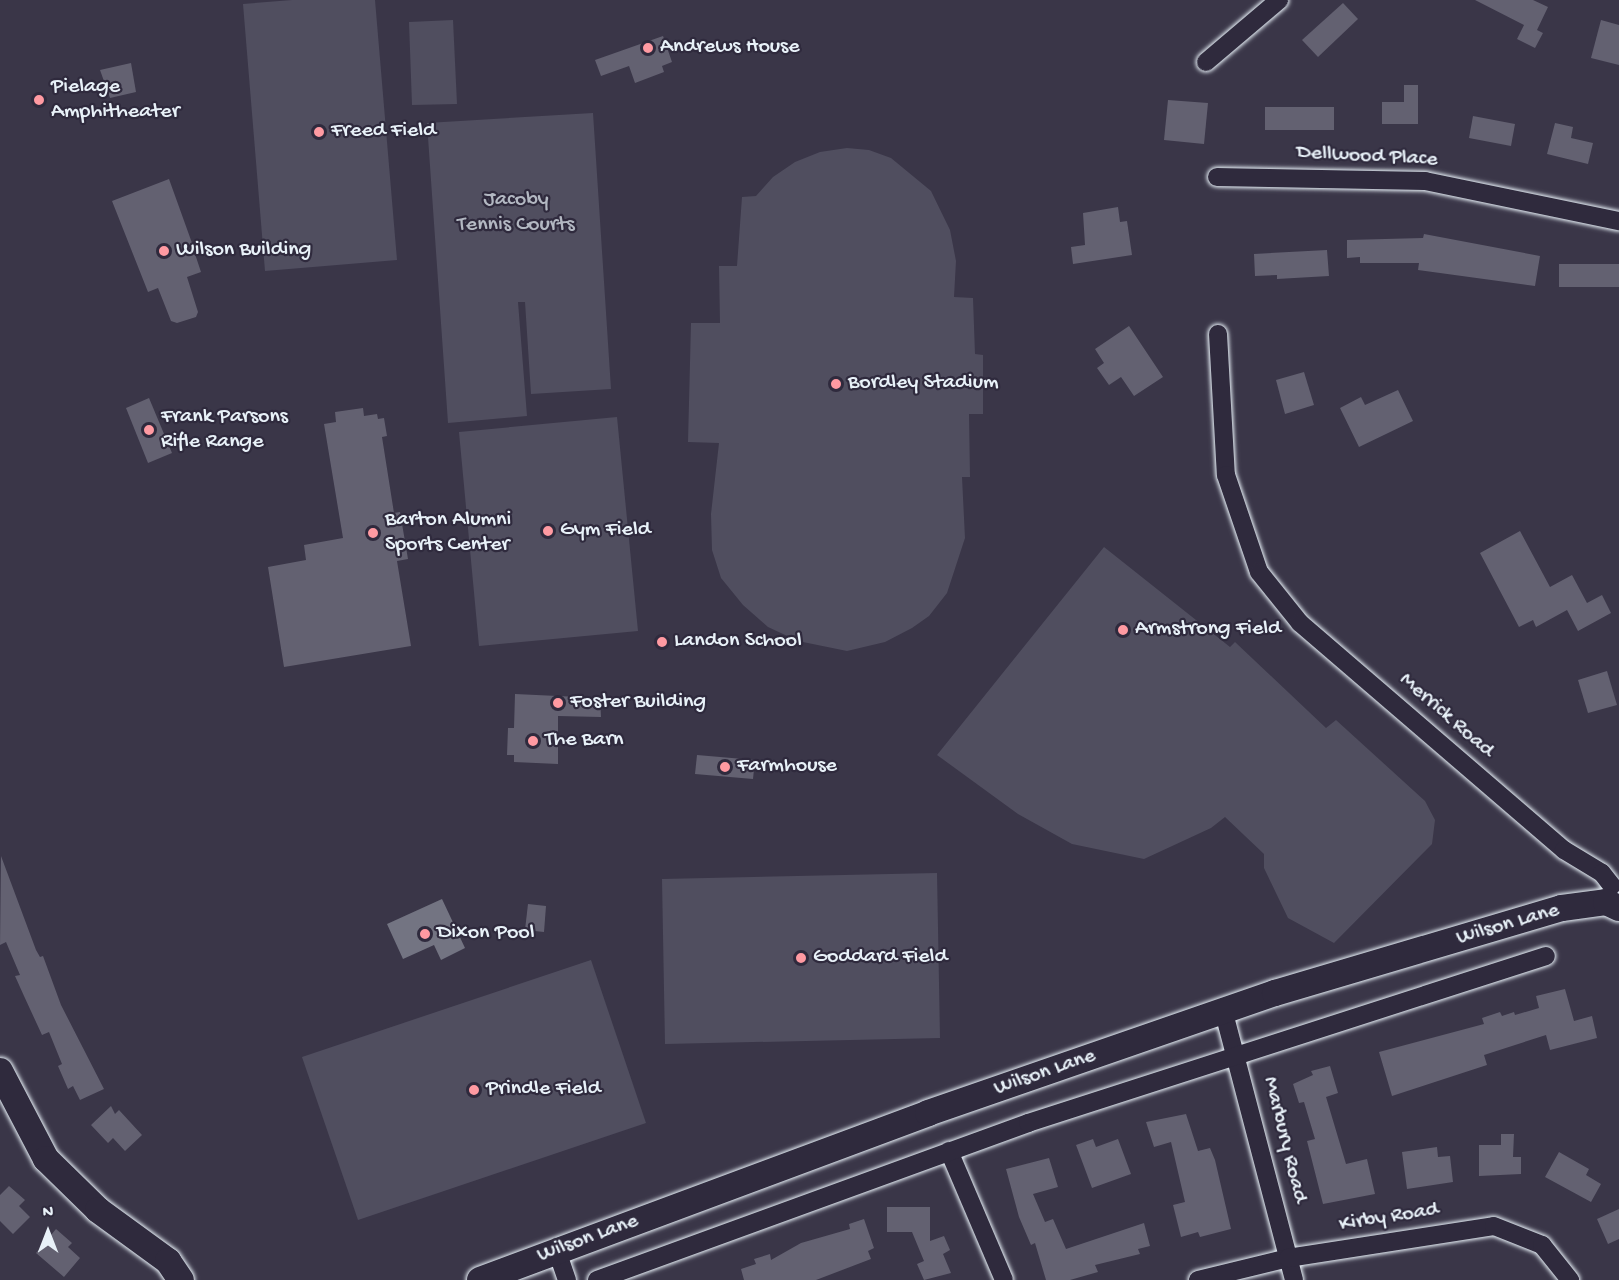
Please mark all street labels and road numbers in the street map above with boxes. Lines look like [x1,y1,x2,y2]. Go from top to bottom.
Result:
street label: Dellwood Place [1296,140,1438,174]
street label: Merrick Road [1393,667,1499,765]
street label: Wilson Lane [1454,898,1562,952]
street label: Wilson Lane [991,1043,1099,1103]
street label: Marbury Road [1256,1074,1312,1206]
street label: Kirby Road [1337,1197,1441,1239]
street label: Wilson Lane [534,1209,642,1269]

